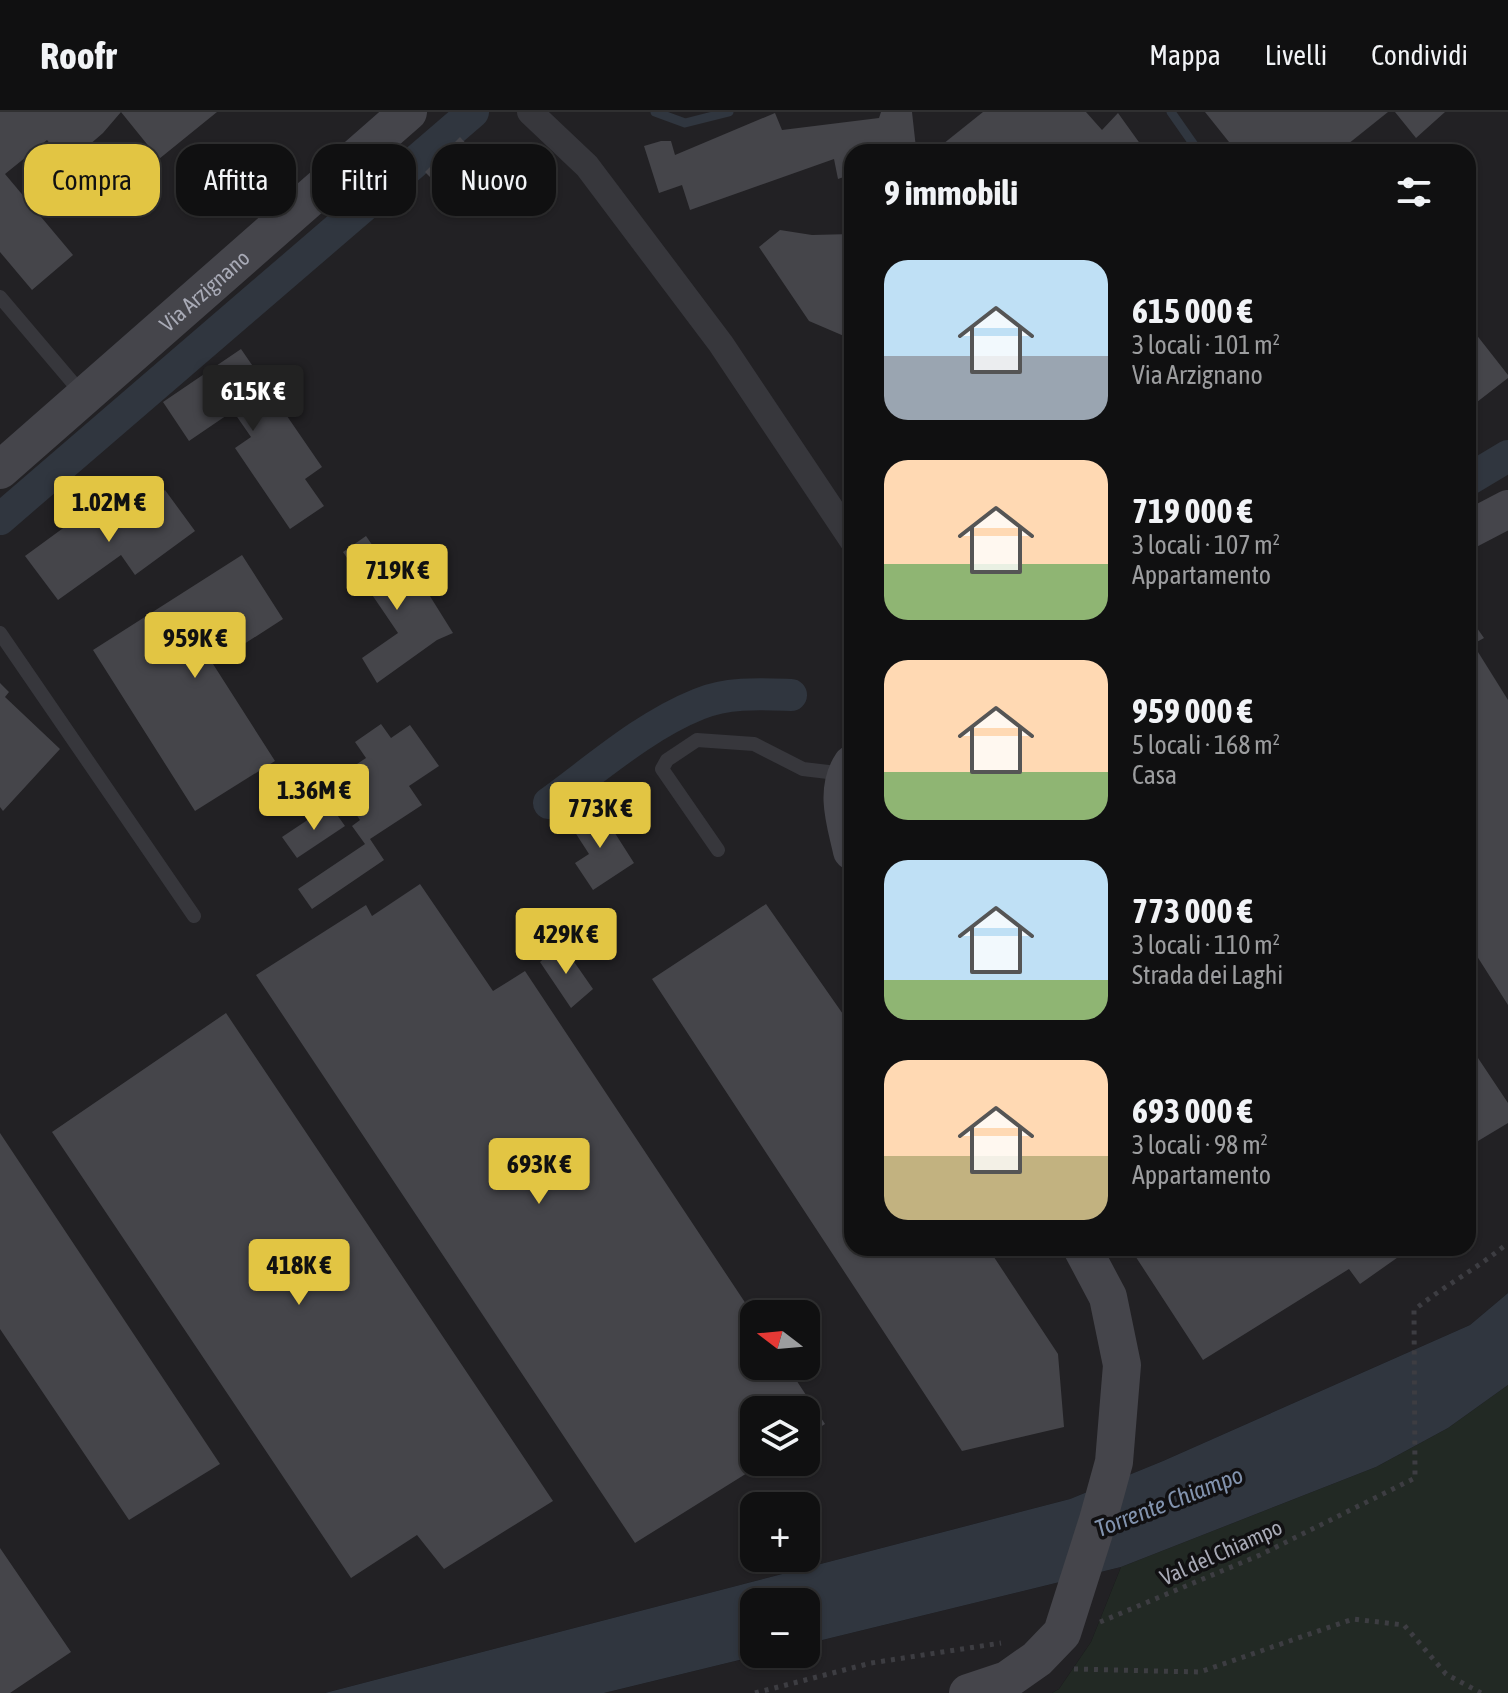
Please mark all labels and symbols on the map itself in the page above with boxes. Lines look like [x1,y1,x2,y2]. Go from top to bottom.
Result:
street label: Via Arzignano [154,244,255,337]
pin: 615K € [188,365,318,433]
pin: 1.02M € [35,476,183,544]
pin: 719K € [332,544,462,612]
pin: 959K € [130,612,260,680]
pin: 1.36M € [240,764,388,832]
pin: 773K € [535,782,665,850]
pin: 429K € [501,908,631,976]
pin: 693K € [474,1138,604,1206]
pin: 418K € [234,1239,364,1307]
north arrow [740,1300,820,1380]
water label: Torrente Chiampo [1091,1461,1247,1542]
street label: Val del Chiampo [1156,1513,1286,1591]

